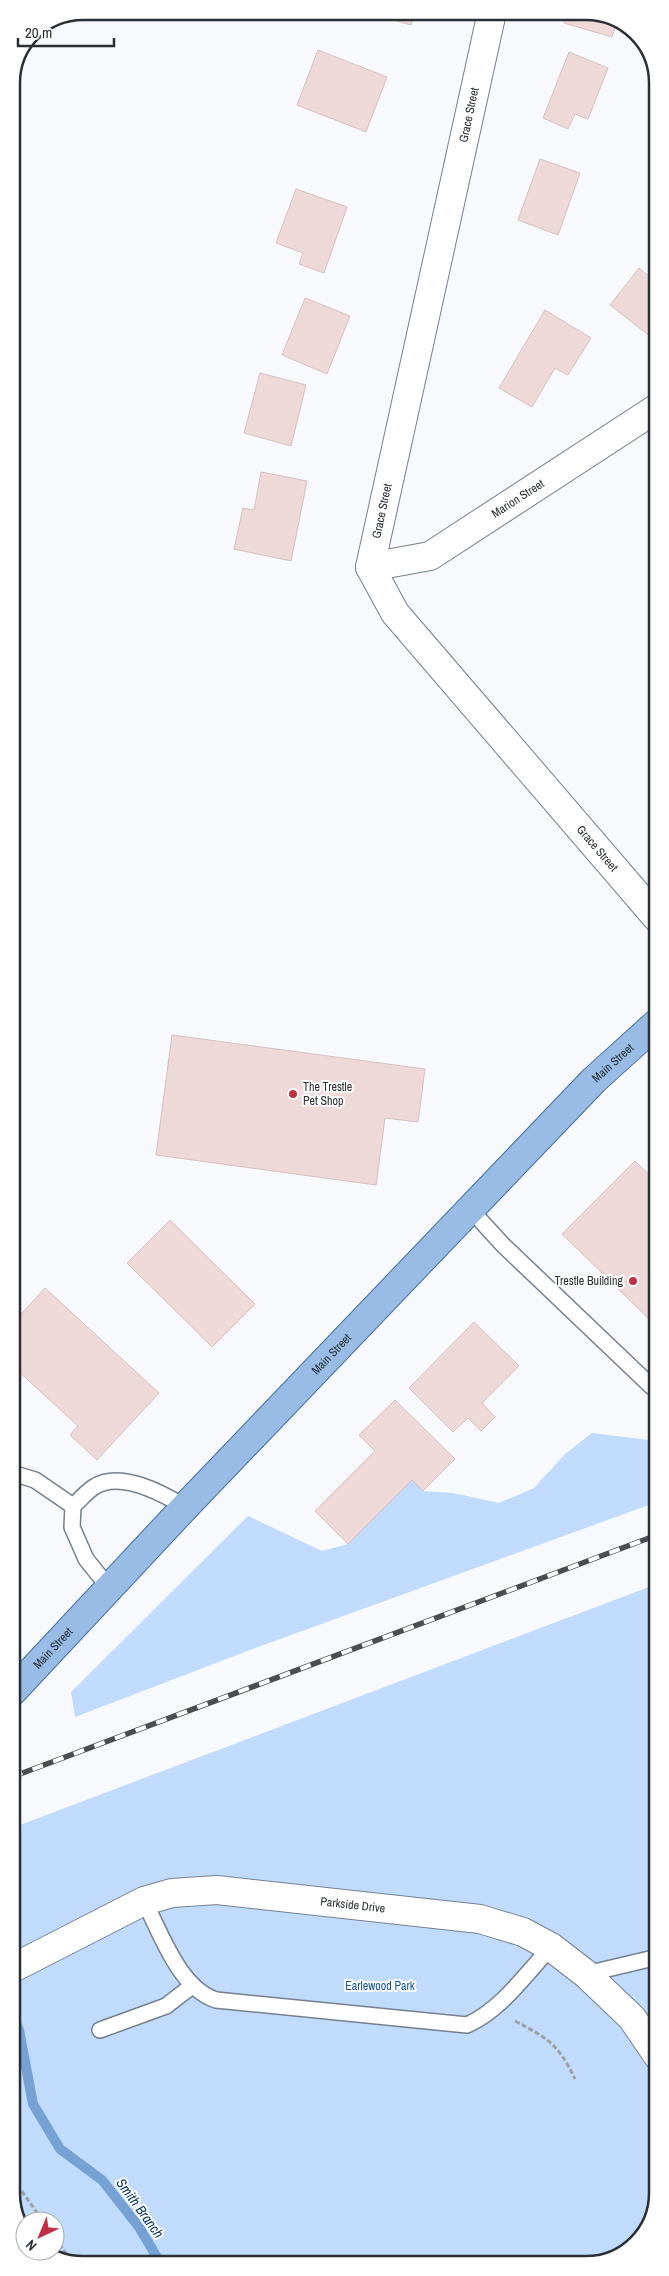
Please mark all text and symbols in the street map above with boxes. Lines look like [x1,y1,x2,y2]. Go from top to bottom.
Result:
scale bar [18,15,114,47]
text: 20 m [25,22,52,43]
street label: Grace Street [455,86,483,144]
street label: Marion Street [489,475,548,522]
street label: Grace Street [368,482,396,540]
street label: Grace Street [573,822,622,875]
street label: Main Street [589,1040,637,1086]
place label: The Trestle Pet Shop [303,1079,352,1109]
marker: The Trestle Pet Shop [287,1088,299,1100]
place label: Trestle Building [554,1273,624,1289]
marker: Trestle Building [627,1275,639,1287]
street label: Main Street [308,1330,355,1378]
street label: Main Street [30,1624,76,1672]
street label: Parkside Drive [320,1893,386,1917]
park label: Earlewood Park [345,1978,415,1994]
water label: Smith Branch [112,2175,168,2241]
north arrow [15,2211,65,2261]
text: N [22,2236,40,2255]

